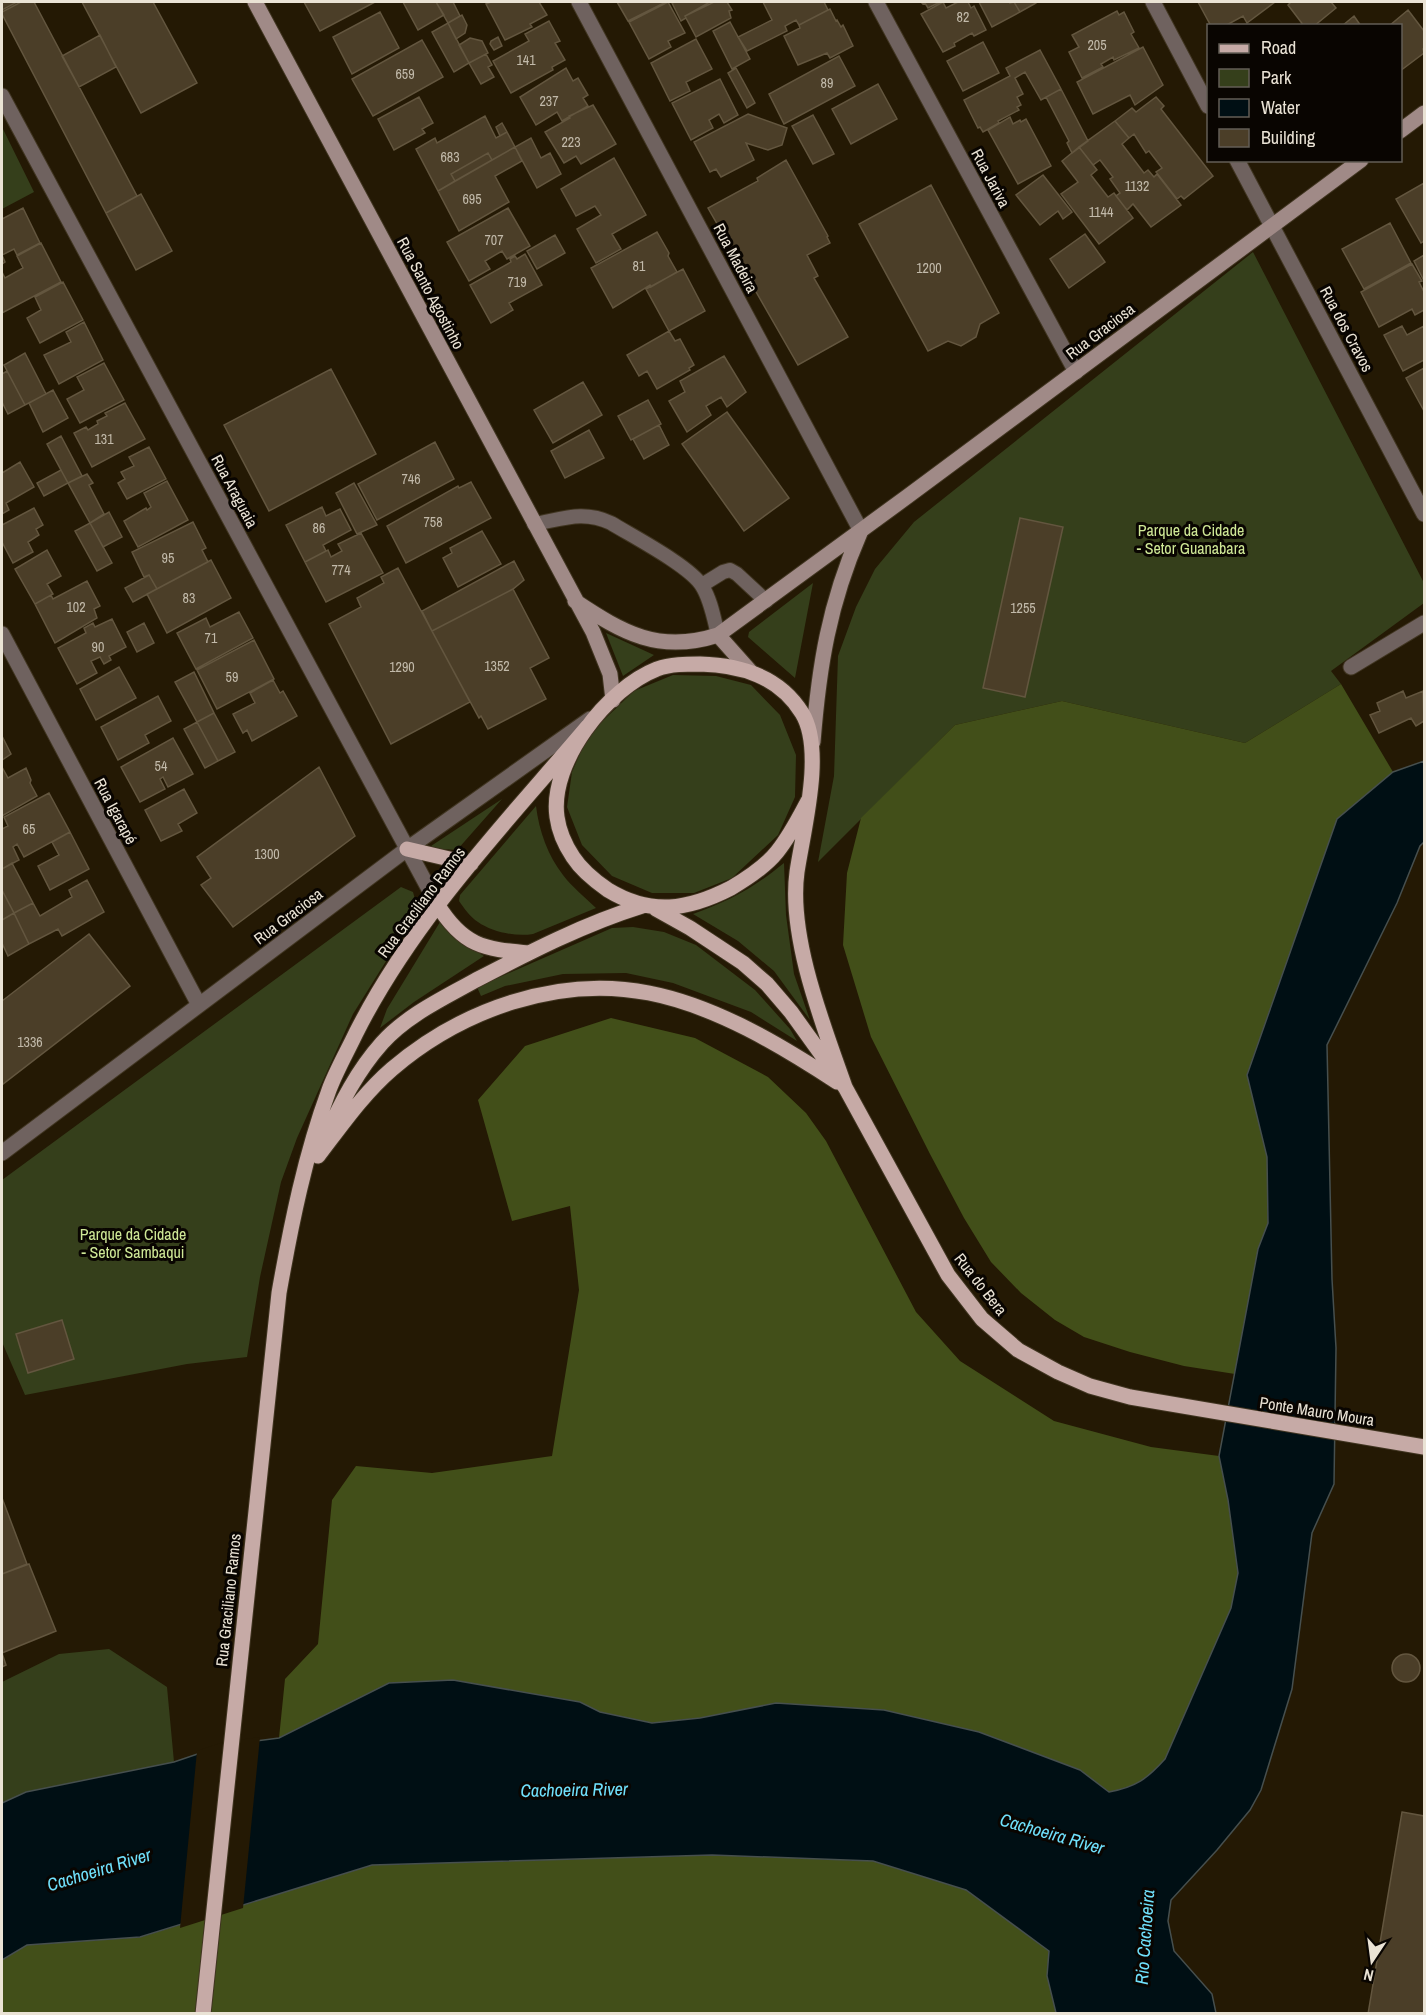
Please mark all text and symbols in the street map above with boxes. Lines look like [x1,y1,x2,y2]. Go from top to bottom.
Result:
house number: 82 [957,8,969,26]
legend [1207,24,1402,162]
text: Road [1261,35,1296,60]
house number: 205 [1087,36,1107,54]
house number: 141 [516,51,536,69]
house number: 659 [395,65,415,83]
text: Park [1261,65,1292,90]
house number: 89 [821,74,833,92]
house number: 237 [539,92,559,110]
text: Water [1261,95,1300,120]
text: Building [1261,125,1316,150]
house number: 223 [561,133,581,151]
street label: Rua Jariva [966,145,1016,212]
house number: 683 [440,148,460,166]
house number: 1132 [1125,177,1149,195]
house number: 695 [462,190,482,208]
house number: 1144 [1089,203,1114,221]
street label: Rua Madeira [708,219,764,297]
house number: 707 [484,231,504,249]
street label: Rua Santo Agostinho [392,233,470,353]
house number: 81 [633,257,646,275]
house number: 1200 [916,259,942,277]
house number: 719 [507,273,527,291]
street label: Rua dos Cravos [1315,282,1379,376]
street label: Rua Graciosa [1061,297,1140,364]
house number: 131 [94,430,114,448]
street label: Rua Araguaia [206,450,264,532]
house number: 746 [401,470,421,488]
house number: 758 [423,513,443,531]
house number: 86 [313,519,325,537]
park label: Parque da Cidade - Setor Guanabara [1137,519,1246,559]
house number: 95 [162,549,174,567]
house number: 774 [331,561,351,579]
house number: 83 [183,589,195,607]
house number: 102 [66,598,86,616]
house number: 1255 [1010,599,1036,617]
house number: 71 [205,629,218,647]
house number: 90 [92,638,104,656]
house number: 1352 [484,657,510,675]
house number: 1290 [389,658,415,676]
house number: 59 [226,668,238,686]
house number: 54 [155,757,168,775]
street label: Rua Igarapé [89,774,143,848]
house number: 65 [23,820,35,838]
street label: Rua Graciliano Ramos [372,842,470,962]
house number: 1300 [254,845,280,863]
street label: Rua Graciosa [249,882,328,949]
house number: 1336 [17,1033,43,1051]
park label: Parque da Cidade - Setor Sambaqui [80,1223,186,1263]
street label: Rua do Bera [950,1248,1013,1320]
street label: Ponte Mauro Moura [1258,1391,1377,1431]
street label: Rua Graciliano Ramos [210,1532,246,1668]
water label: Cachoeira River [520,1776,629,1803]
water label: Cachoeira River [997,1807,1108,1861]
water label: Cachoeira River [44,1842,155,1897]
water label: Rio Cachoeira [1129,1889,1160,1985]
north arrow [1342,1931,1402,1991]
text: N [1362,1964,1376,1987]

